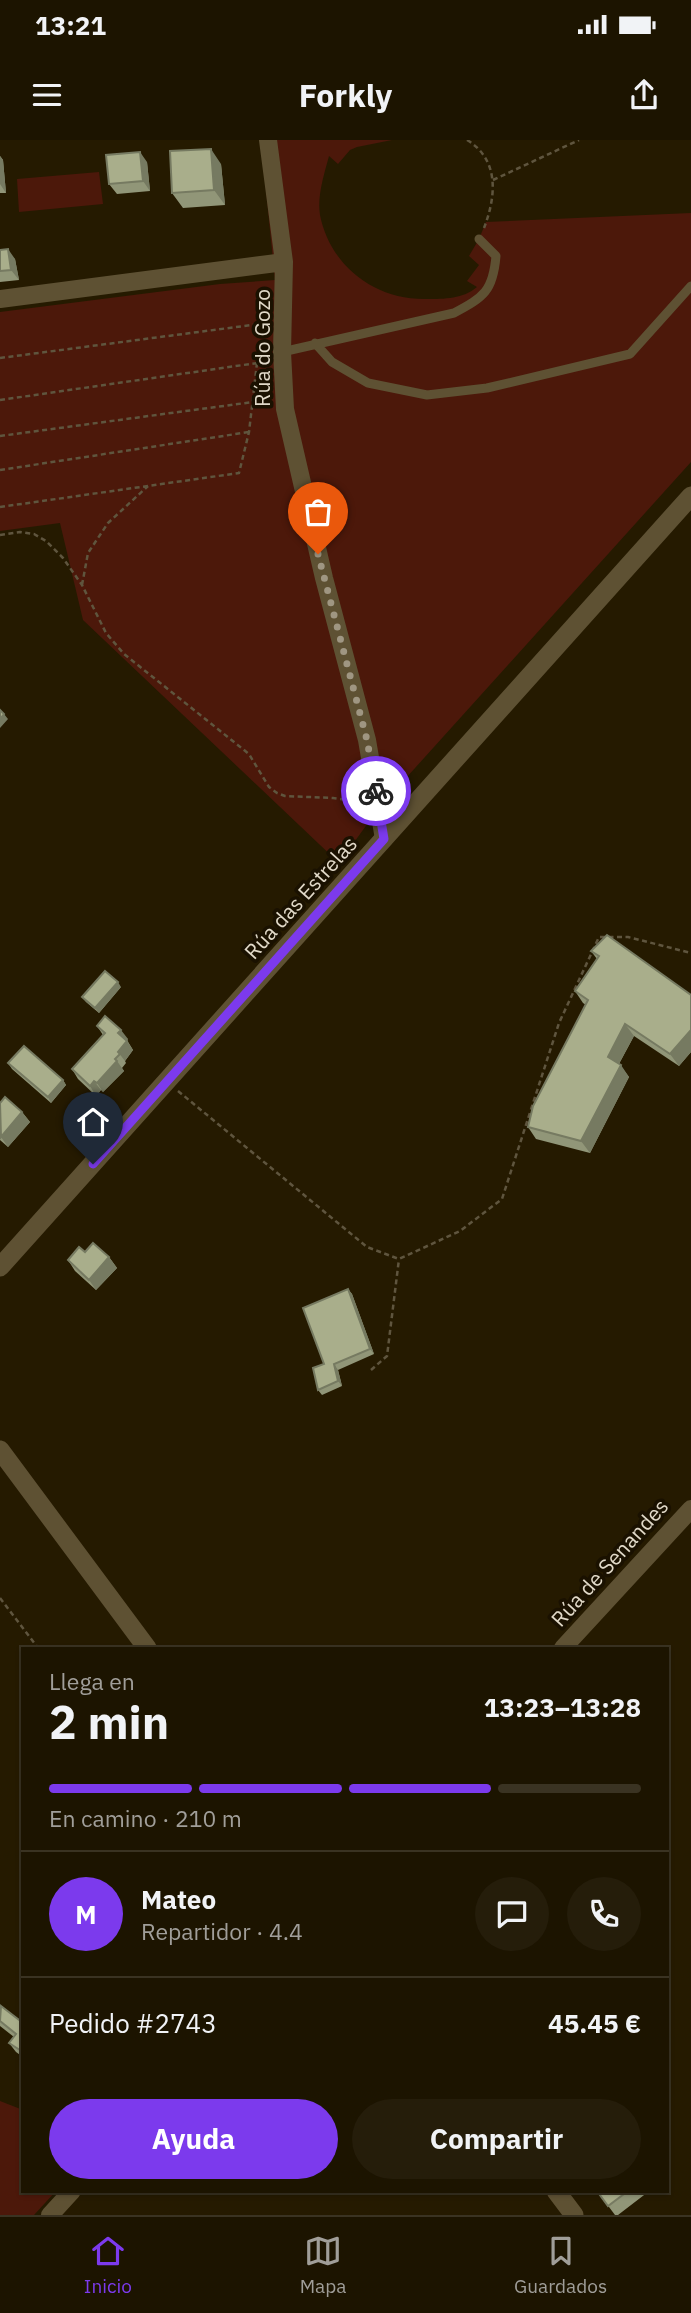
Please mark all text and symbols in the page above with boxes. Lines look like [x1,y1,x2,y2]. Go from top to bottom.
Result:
text: 13:21 [35,8,106,42]
text: Forkly [299,74,392,116]
icon: menu [28,76,66,114]
icon: share [625,76,663,114]
street label: Rúa do Gozo [248,289,276,407]
pin [288,482,348,554]
icon: bag [299,493,337,531]
courier [341,756,411,826]
icon: bike [357,772,395,810]
street label: Rúa das Estrelas [238,830,363,965]
pin [63,1092,123,1164]
icon: home [74,1103,112,1141]
street label: Rúa de Senandes [544,1492,674,1632]
text: Llega en [49,1666,135,1696]
text: 13:23–13:28 [484,1690,641,1724]
text: 2 min [49,1692,169,1752]
text: En camino · 210 m [49,1803,242,1833]
button: chat [475,1877,549,1951]
button: phone [567,1877,641,1951]
text: Mateo [141,1882,216,1916]
text: M [75,1897,97,1931]
text: Repartidor · 4.4 [141,1916,303,1946]
text: Pedido #2743 [49,2006,217,2040]
text: 45.45 € [548,2006,641,2040]
button: Ayuda [49,2099,338,2179]
button: Compartir [352,2099,641,2179]
tab: Inicio [84,2232,132,2298]
tab: Mapa [300,2232,346,2298]
tab: Guardados [514,2232,607,2298]

